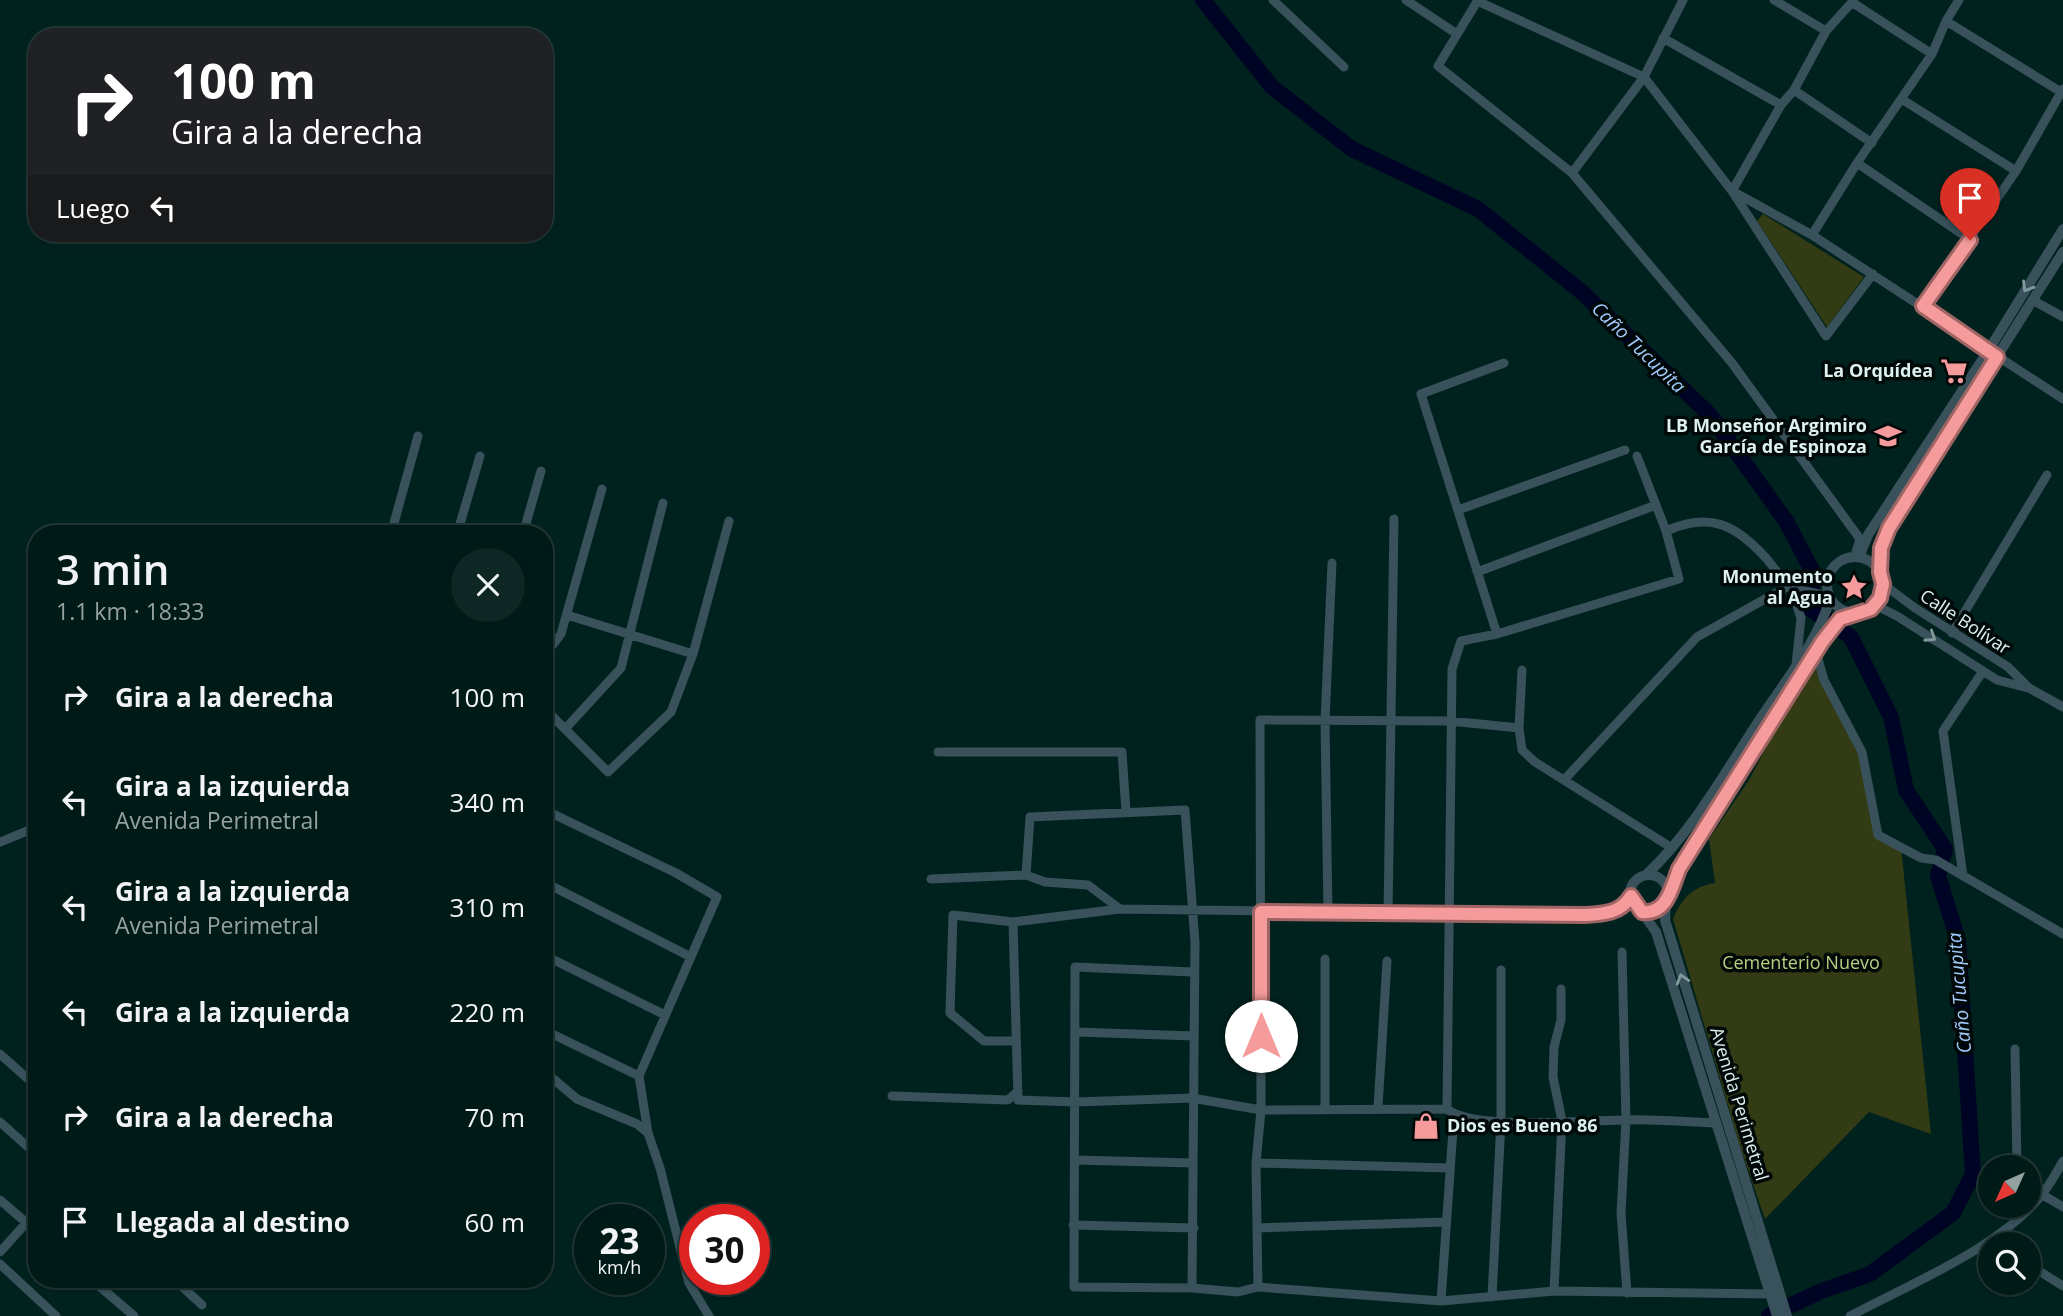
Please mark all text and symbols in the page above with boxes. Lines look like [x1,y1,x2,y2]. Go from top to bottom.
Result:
text: 100 m [171,47,316,113]
icon: right [56,56,147,147]
text: Gira a la derecha [171,110,423,153]
pin [1940,168,2000,240]
icon: arrive [1951,179,1989,217]
icon: left [144,189,182,227]
text: Luego [56,190,130,226]
one-way arrow [2023,280,2036,293]
water label: Caño Tucupita [1586,296,1692,399]
supermarket icon: La Orquídea [1939,356,1969,386]
place label: La Orquídea [1823,358,1933,382]
place label: LB Monseñor Argimiro García de Espinoza [1666,413,1867,458]
school or university icon: LB Monseñor Argimiro García de Espinoza [1873,421,1903,451]
text: 3 min [56,540,169,597]
button: close [451,548,525,622]
place label: Monumento al Agua [1722,564,1833,609]
place icon: Monumento al Agua [1839,572,1869,602]
street label: Calle Bolívar [1916,583,2016,660]
text: 1.1 km · 18:33 [56,595,204,627]
one-way arrow [1923,629,1936,641]
icon: right [56,678,94,716]
text: Gira a la derecha [115,679,334,715]
text: 100 m [450,679,525,715]
text: Gira a la izquierda [115,768,350,804]
icon: left [56,783,94,821]
text: 340 m [450,784,525,820]
text: Avenida Perimetral [115,804,319,836]
text: Gira a la izquierda [115,873,350,909]
icon: left [56,888,94,926]
text: 310 m [450,889,525,925]
text: Avenida Perimetral [115,909,319,941]
water label: Caño Tucupita [1941,931,1977,1055]
park label: Cementerio Nuevo [1722,950,1880,974]
one-way arrow [1676,973,1691,985]
icon: left [56,993,94,1031]
text: Gira a la izquierda [115,994,350,1030]
text: 220 m [450,994,525,1030]
position arrow [1224,999,1298,1073]
street label: Avenida Perimetral [1705,1024,1775,1184]
icon: right [56,1098,94,1136]
text: Gira a la derecha [115,1099,334,1135]
text: 70 m [464,1099,525,1135]
shop icon: Dios es Bueno 86 [1411,1111,1441,1141]
place label: Dios es Bueno 86 [1447,1113,1598,1137]
north arrow [1978,1155,2040,1218]
map controls [1978,1155,2041,1295]
icon: arrive [56,1203,94,1241]
text: Llegada al destino [115,1204,350,1240]
text: 60 m [464,1204,525,1240]
speed limit sign: 30 [679,1204,770,1295]
text: 23 [599,1217,640,1264]
button: search [1978,1232,2041,1295]
text: km/h [598,1255,641,1279]

